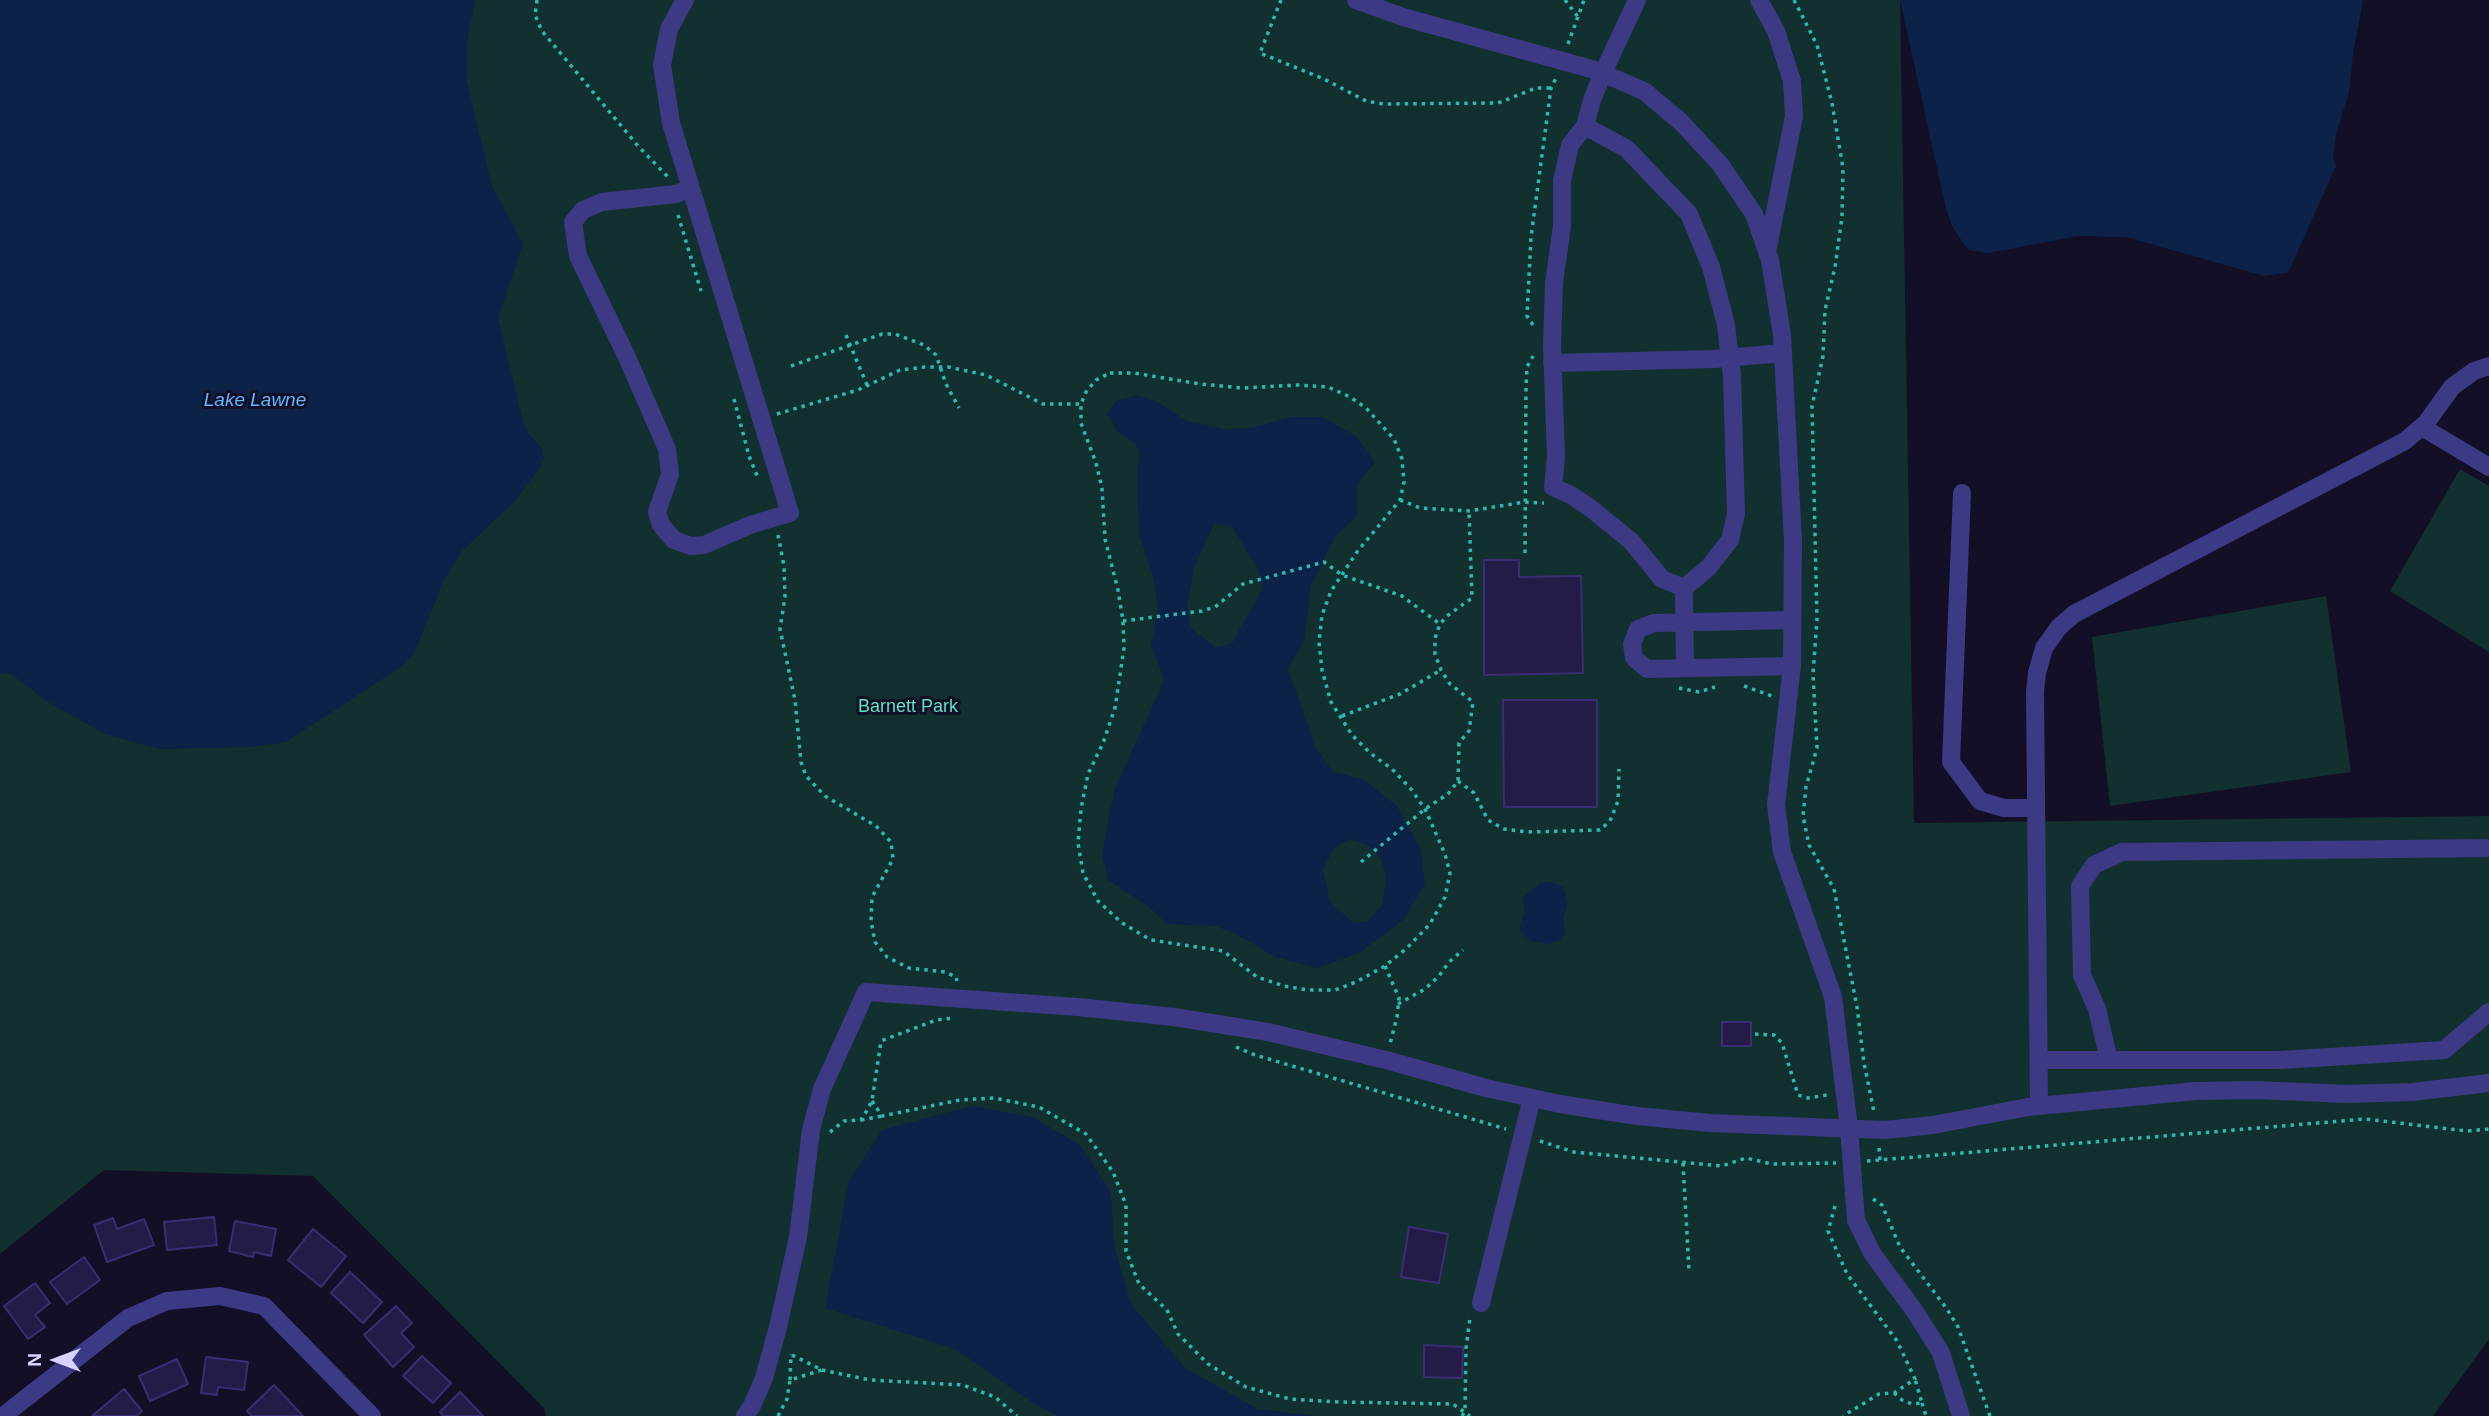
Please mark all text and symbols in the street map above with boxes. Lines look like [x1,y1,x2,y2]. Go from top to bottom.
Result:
water label: Lake Lawne [204,390,306,412]
park label: Barnett Park [858,696,958,718]
north arrow [21,1325,91,1395]
text: N [24,1353,45,1367]

